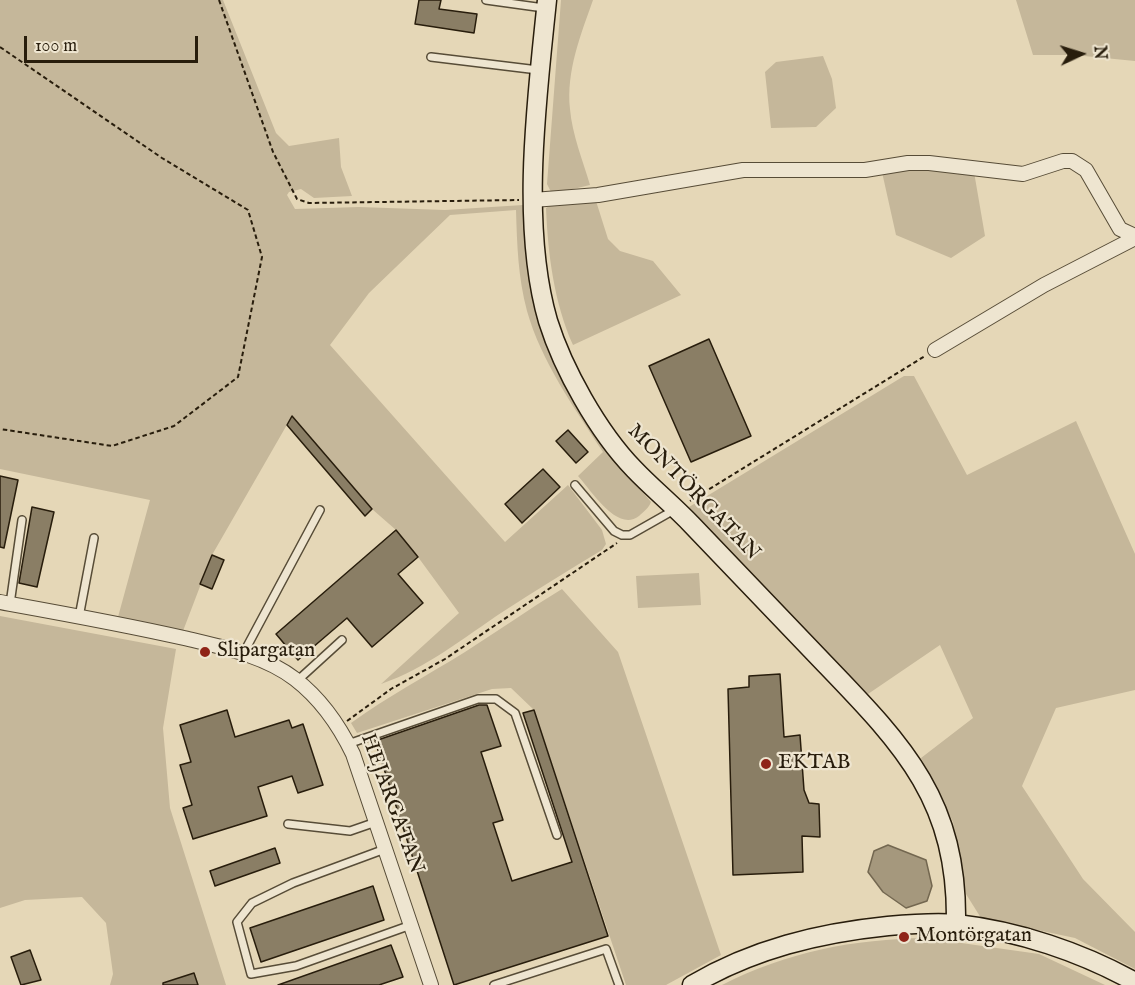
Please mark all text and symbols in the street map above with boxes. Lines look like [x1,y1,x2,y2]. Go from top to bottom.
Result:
scale bar [27,24,201,62]
north arrow [1051,24,1111,84]
text: 100 m [35,35,77,58]
text: N [1088,45,1109,60]
street label: MONTÖRGATAN [621,419,765,567]
place label: Slipargatan [217,639,315,665]
marker: Slipargatan [198,645,212,659]
street label: HEJARGATAN [354,730,428,878]
place label: EKTAB [778,751,850,777]
marker: EKTAB [759,757,773,771]
place label: Montörgatan [916,924,1032,950]
marker: Montörgatan [897,930,911,944]

